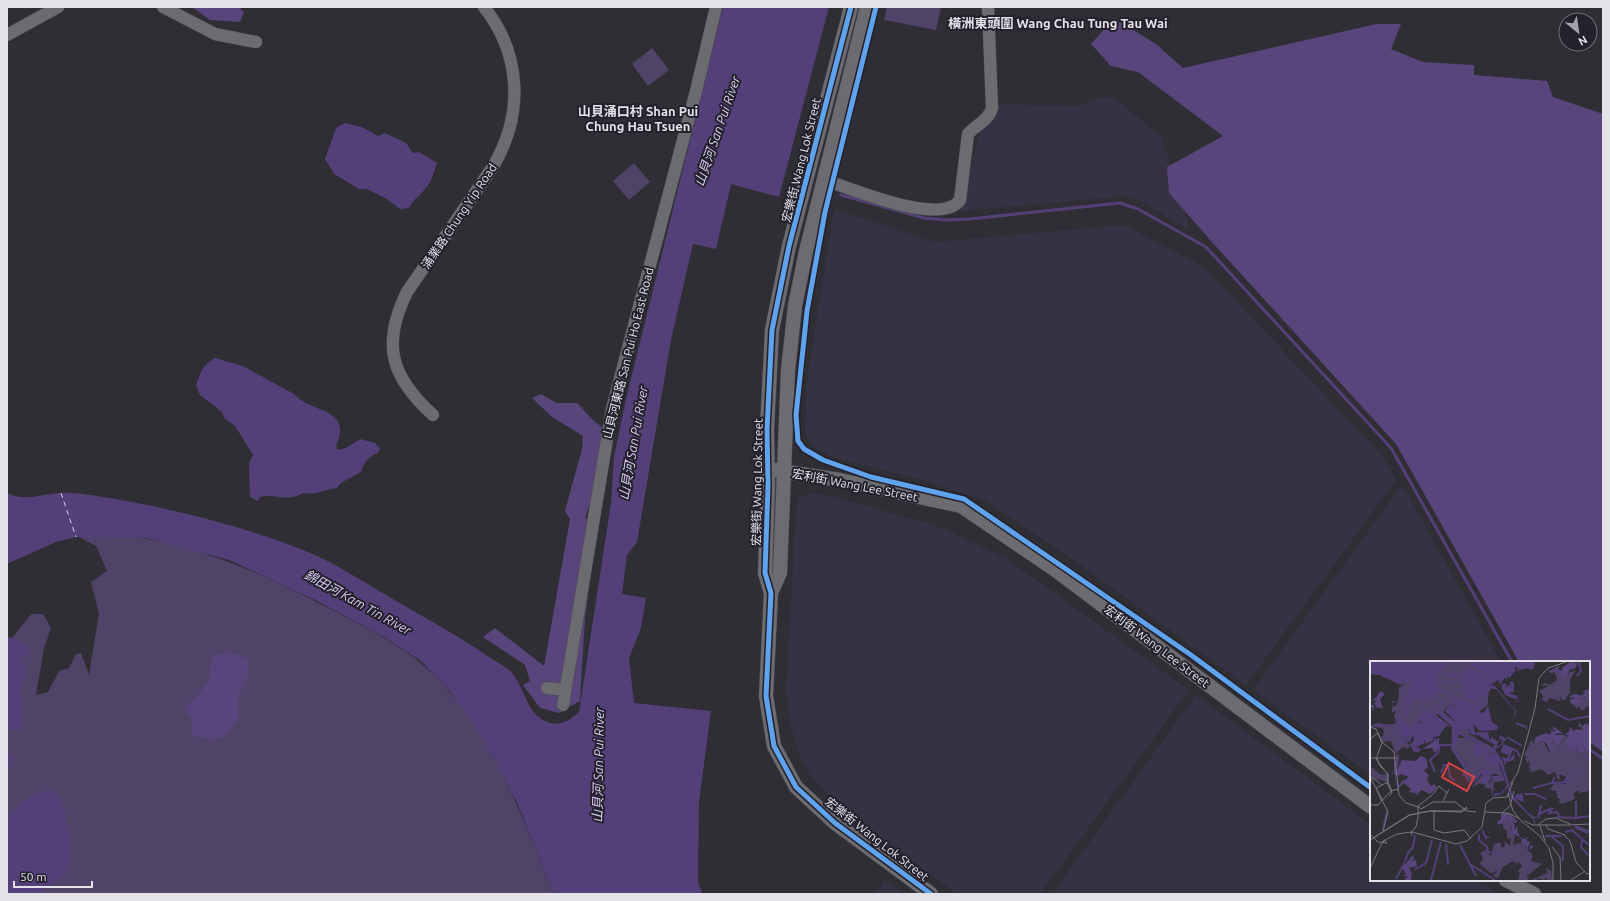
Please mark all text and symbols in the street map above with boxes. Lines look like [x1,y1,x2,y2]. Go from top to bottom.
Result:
north arrow [1558,12,1598,52]
district label: 橫洲東頭圍 Wang Chau Tung Tau Wai [948,16,1168,30]
text: N [1576,34,1589,48]
water label: 山貝河 San Pui River [692,73,743,188]
street label: 宏樂街 Wang Lok Street [779,96,823,224]
district label: 山貝涌口村 Shan Pui Chung Hau Tsuen [578,104,698,133]
street label: 涌業路 Chung Yip Road [419,161,499,271]
street label: 山貝河東路 San Pui Ho East Road [600,266,656,440]
water label: 山貝河 San Pui River [616,384,650,501]
street label: 宏樂街 Wang Lok Street [749,418,765,546]
street label: 宏利街 Wang Lee Street [791,466,919,504]
water label: 錦田河 Kam Tin River [302,567,415,638]
street label: 宏利街 Wang Lee Street [1102,602,1212,690]
inset map [1370,661,1590,881]
water label: 山貝河 San Pui River [590,706,606,823]
street label: 宏樂街 Wang Lok Street [823,795,932,884]
scale bar [14,863,92,889]
text: 50 m [20,870,47,883]

